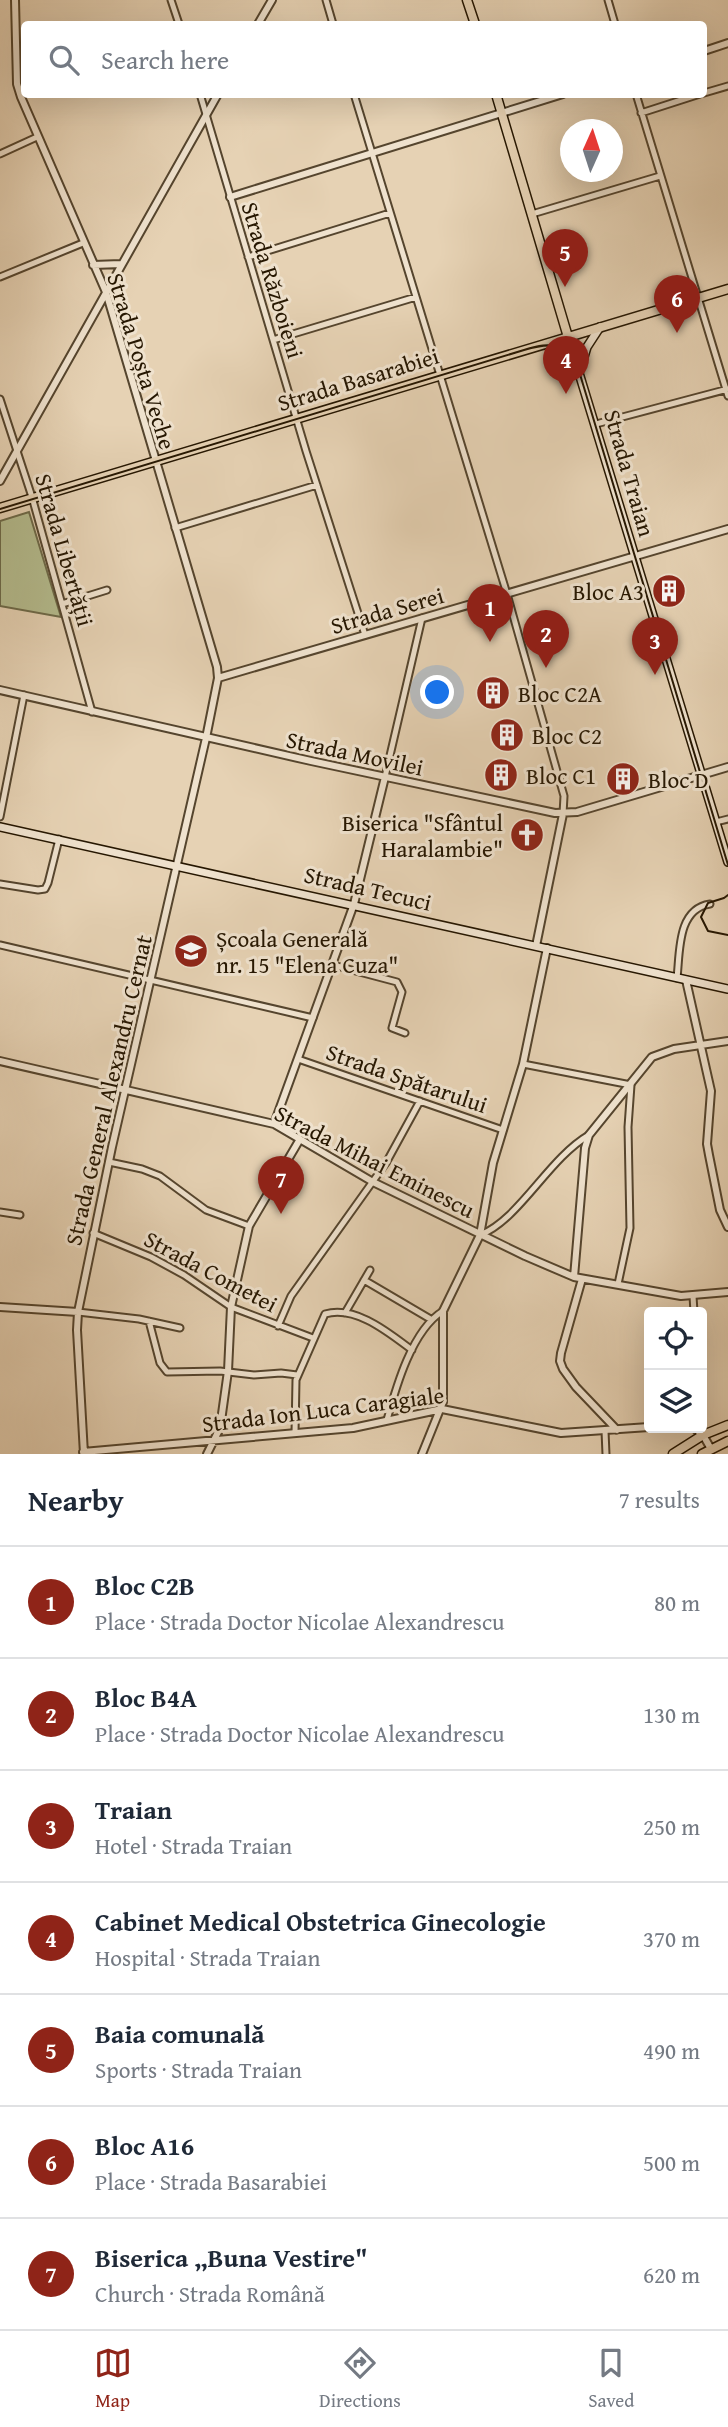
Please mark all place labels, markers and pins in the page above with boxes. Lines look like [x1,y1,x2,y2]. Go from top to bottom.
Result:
pin: 5 [542,229,588,287]
pin: 6 [654,275,700,333]
pin: 4 [543,336,589,394]
building icon: Bloc A3 [650,572,688,610]
place label: Bloc A3 [572,575,644,608]
pin: 1 [467,584,513,642]
pin: 2 [523,610,569,668]
pin: 3 [632,617,678,675]
building icon: Bloc C2A [474,674,512,712]
place label: Bloc C2A [518,677,602,710]
building icon: Bloc C2 [488,716,526,754]
place label: Bloc C2 [532,719,602,752]
building icon: Bloc C1 [482,756,520,794]
place label: Bloc C1 [526,759,596,792]
building icon: Bloc D [604,760,642,798]
place label: Bloc D [648,763,708,796]
place label: Biserica "Sfântul Haralambie" [342,806,503,865]
church icon: Biserica "Sfântul Haralambie" [508,816,546,854]
place label: Școala Generală nr. 15 "Elena Cuza" [216,922,398,981]
school or university icon: Școala Generală nr. 15 "Elena Cuza" [172,932,210,970]
pin: 7 [258,1156,304,1214]

